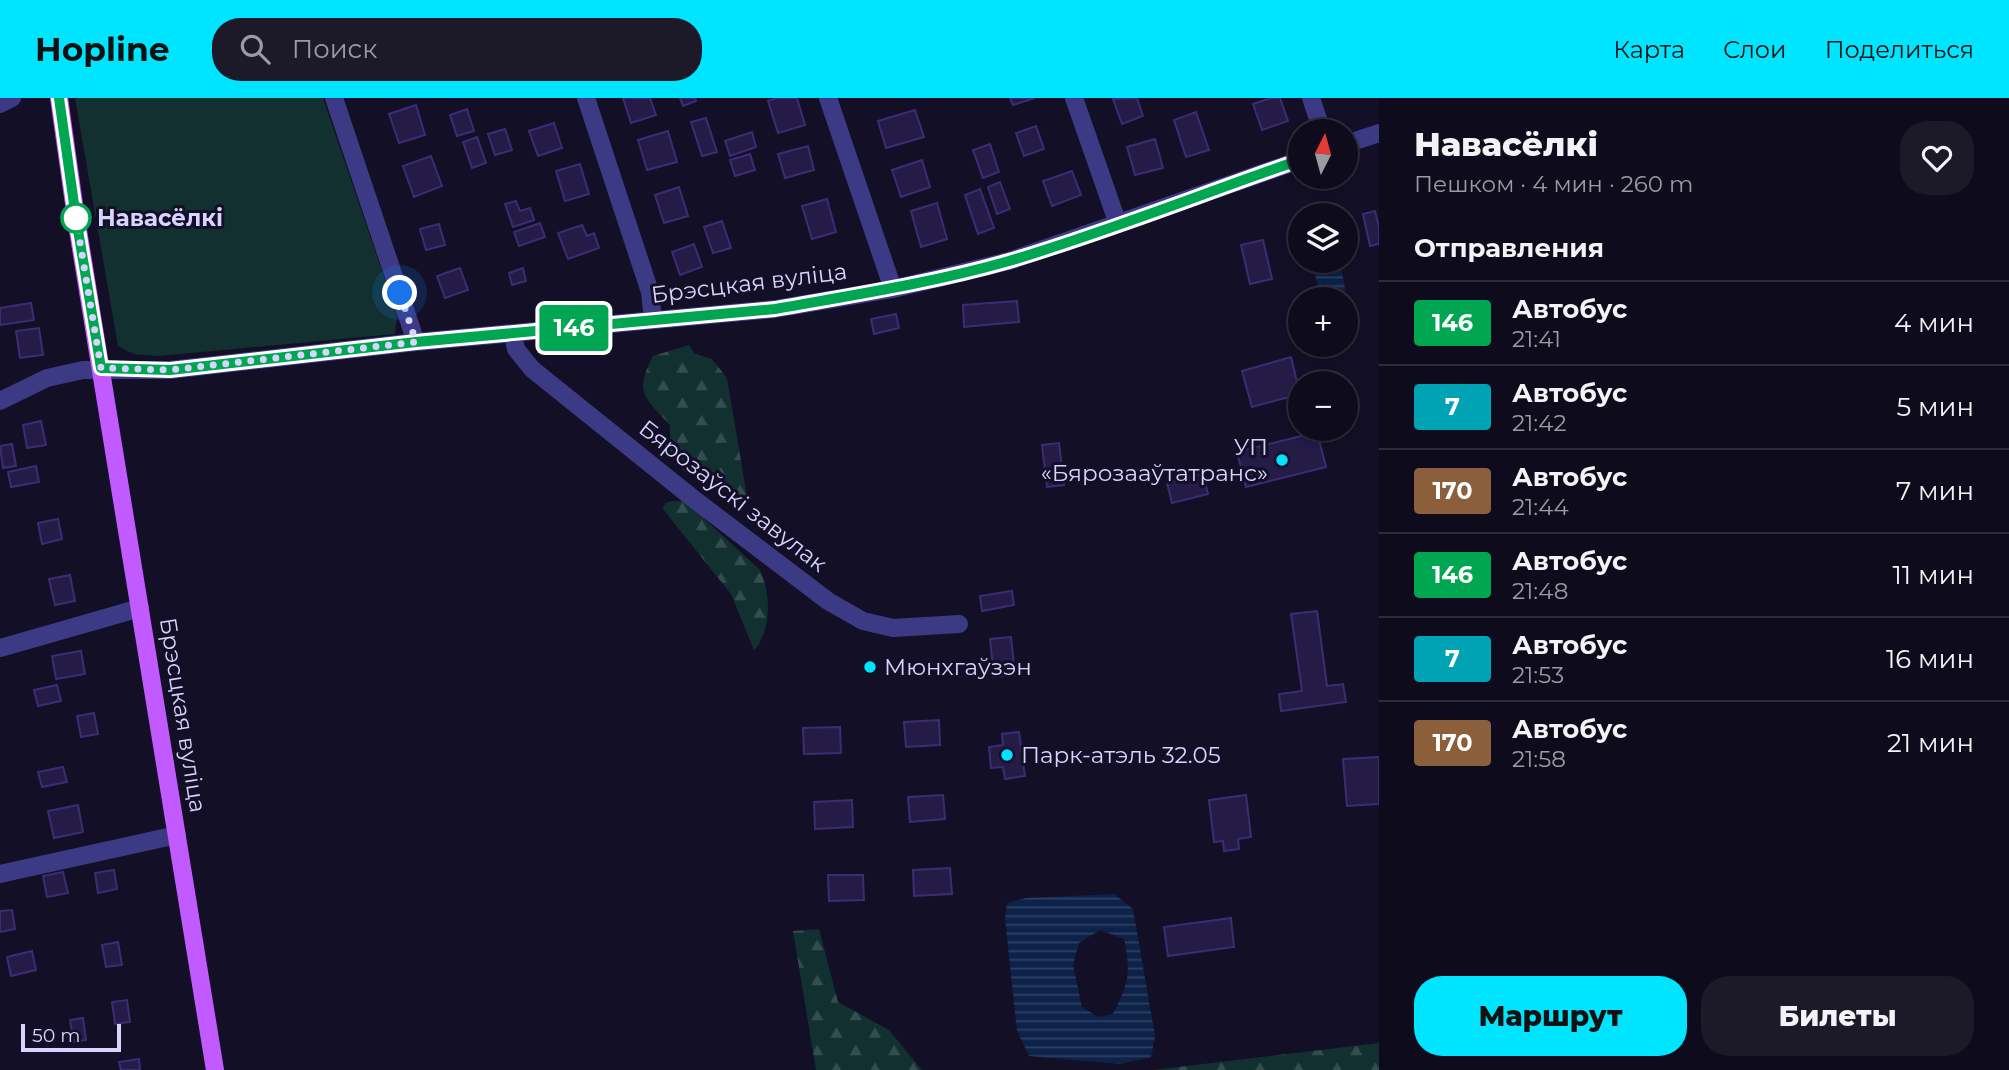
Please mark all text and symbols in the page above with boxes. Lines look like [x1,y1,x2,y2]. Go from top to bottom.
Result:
search box [212,18,702,81]
text: Hopline [35,29,170,69]
icon: search [236,30,274,68]
text: Поиск [292,33,377,65]
text: Карта [1613,35,1685,64]
text: Слои [1723,35,1787,64]
text: Поделиться [1825,35,1974,64]
north arrow [1288,119,1358,189]
map controls [1288,119,1358,441]
button: heart [1900,121,1974,195]
text: Навасёлкі [1414,124,1598,164]
text: Пешком · 4 мин · 260 m [1414,170,1693,198]
marker: Навасёлкі [61,203,91,233]
button: layers [1288,203,1358,273]
place label: Навасёлкі [97,204,223,232]
text: Отправления [1414,232,1604,264]
street label: Брэсцкая вуліца [650,257,848,309]
your location [382,275,417,310]
button: + [1288,287,1358,357]
text: Автобус [1512,293,1627,325]
line badge: 146 [534,305,614,351]
text: 4 мин [1894,307,1974,339]
text: 146 [1432,308,1473,337]
text: 146 [553,313,595,342]
text: 21:41 [1512,325,1561,353]
button: − [1288,371,1358,441]
text: Автобус [1512,377,1627,409]
text: 5 мин [1896,391,1974,423]
text: 7 [1445,392,1460,421]
text: 21:42 [1512,409,1566,437]
street label: Бярозаўскі завулак [633,414,833,578]
place label: УП «Бярозааўтатранс» [1041,433,1268,487]
marker: УП «Бярозааўтатранс» [1274,452,1290,468]
text: Автобус [1512,461,1627,493]
text: 7 мин [1896,475,1974,507]
text: 170 [1432,476,1473,505]
text: 21:44 [1512,493,1569,521]
text: Автобус [1512,545,1627,577]
text: 11 мин [1892,559,1974,591]
text: 146 [1432,560,1473,589]
text: 21:48 [1512,577,1568,605]
street label: Брэсцкая вуліца [154,615,212,815]
text: Автобус [1512,629,1627,661]
text: 16 мин [1886,643,1974,675]
text: 7 [1445,644,1460,673]
place label: Мюнхгаўзэн [884,653,1032,681]
marker: Мюнхгаўзэн [862,659,878,675]
text: 21:53 [1512,661,1564,689]
text: Автобус [1512,713,1627,745]
text: 21 мин [1887,727,1974,759]
text: 170 [1432,728,1473,757]
place label: Парк-атэль 32.05 [1021,741,1221,769]
text: 21:58 [1512,745,1566,773]
marker: Парк-атэль 32.05 [999,747,1015,763]
button: Маршрут [1414,976,1687,1056]
button: Билеты [1701,976,1974,1056]
scale bar [21,1021,121,1053]
text: 50 m [32,1024,80,1047]

